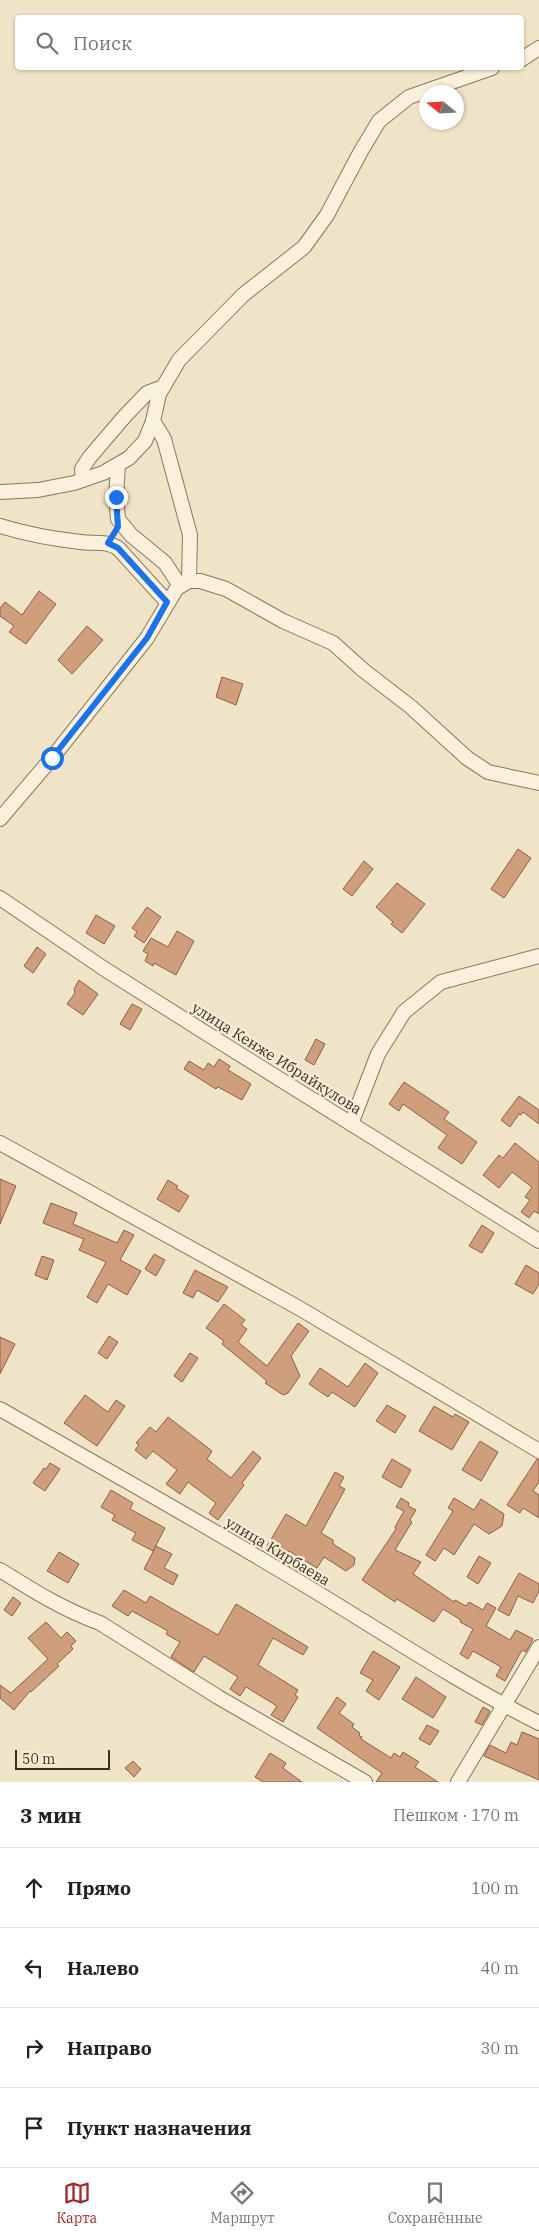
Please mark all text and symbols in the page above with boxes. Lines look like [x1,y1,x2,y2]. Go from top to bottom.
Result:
search box [15,15,524,70]
icon: search [33,29,61,57]
text: Поиск [73,31,132,55]
north arrow [419,85,464,130]
route end [105,486,128,509]
route start [41,747,64,770]
street label: улица Кенже Ибрайкулова [188,998,366,1118]
street label: улица Кирбаева [222,1512,334,1590]
scale bar [15,1747,110,1770]
text: 50 m [22,1750,55,1768]
text: 3 мин [20,1801,82,1829]
text: Пешком · 170 m [393,1805,519,1825]
icon: ahead [20,1874,48,1902]
text: Прямо [67,1876,131,1900]
text: 100 m [471,1878,519,1898]
icon: left [20,1954,48,1982]
text: Налево [67,1956,139,1980]
text: 40 m [481,1958,519,1978]
icon: right [20,2034,48,2062]
text: Направо [67,2036,152,2060]
text: 30 m [481,2038,519,2058]
icon: arrive [20,2114,48,2142]
text: Пункт назначения [67,2116,251,2140]
tab: Карта [57,2179,97,2227]
tab: Маршрут [210,2179,274,2227]
tab: Сохранённые [388,2179,482,2227]

